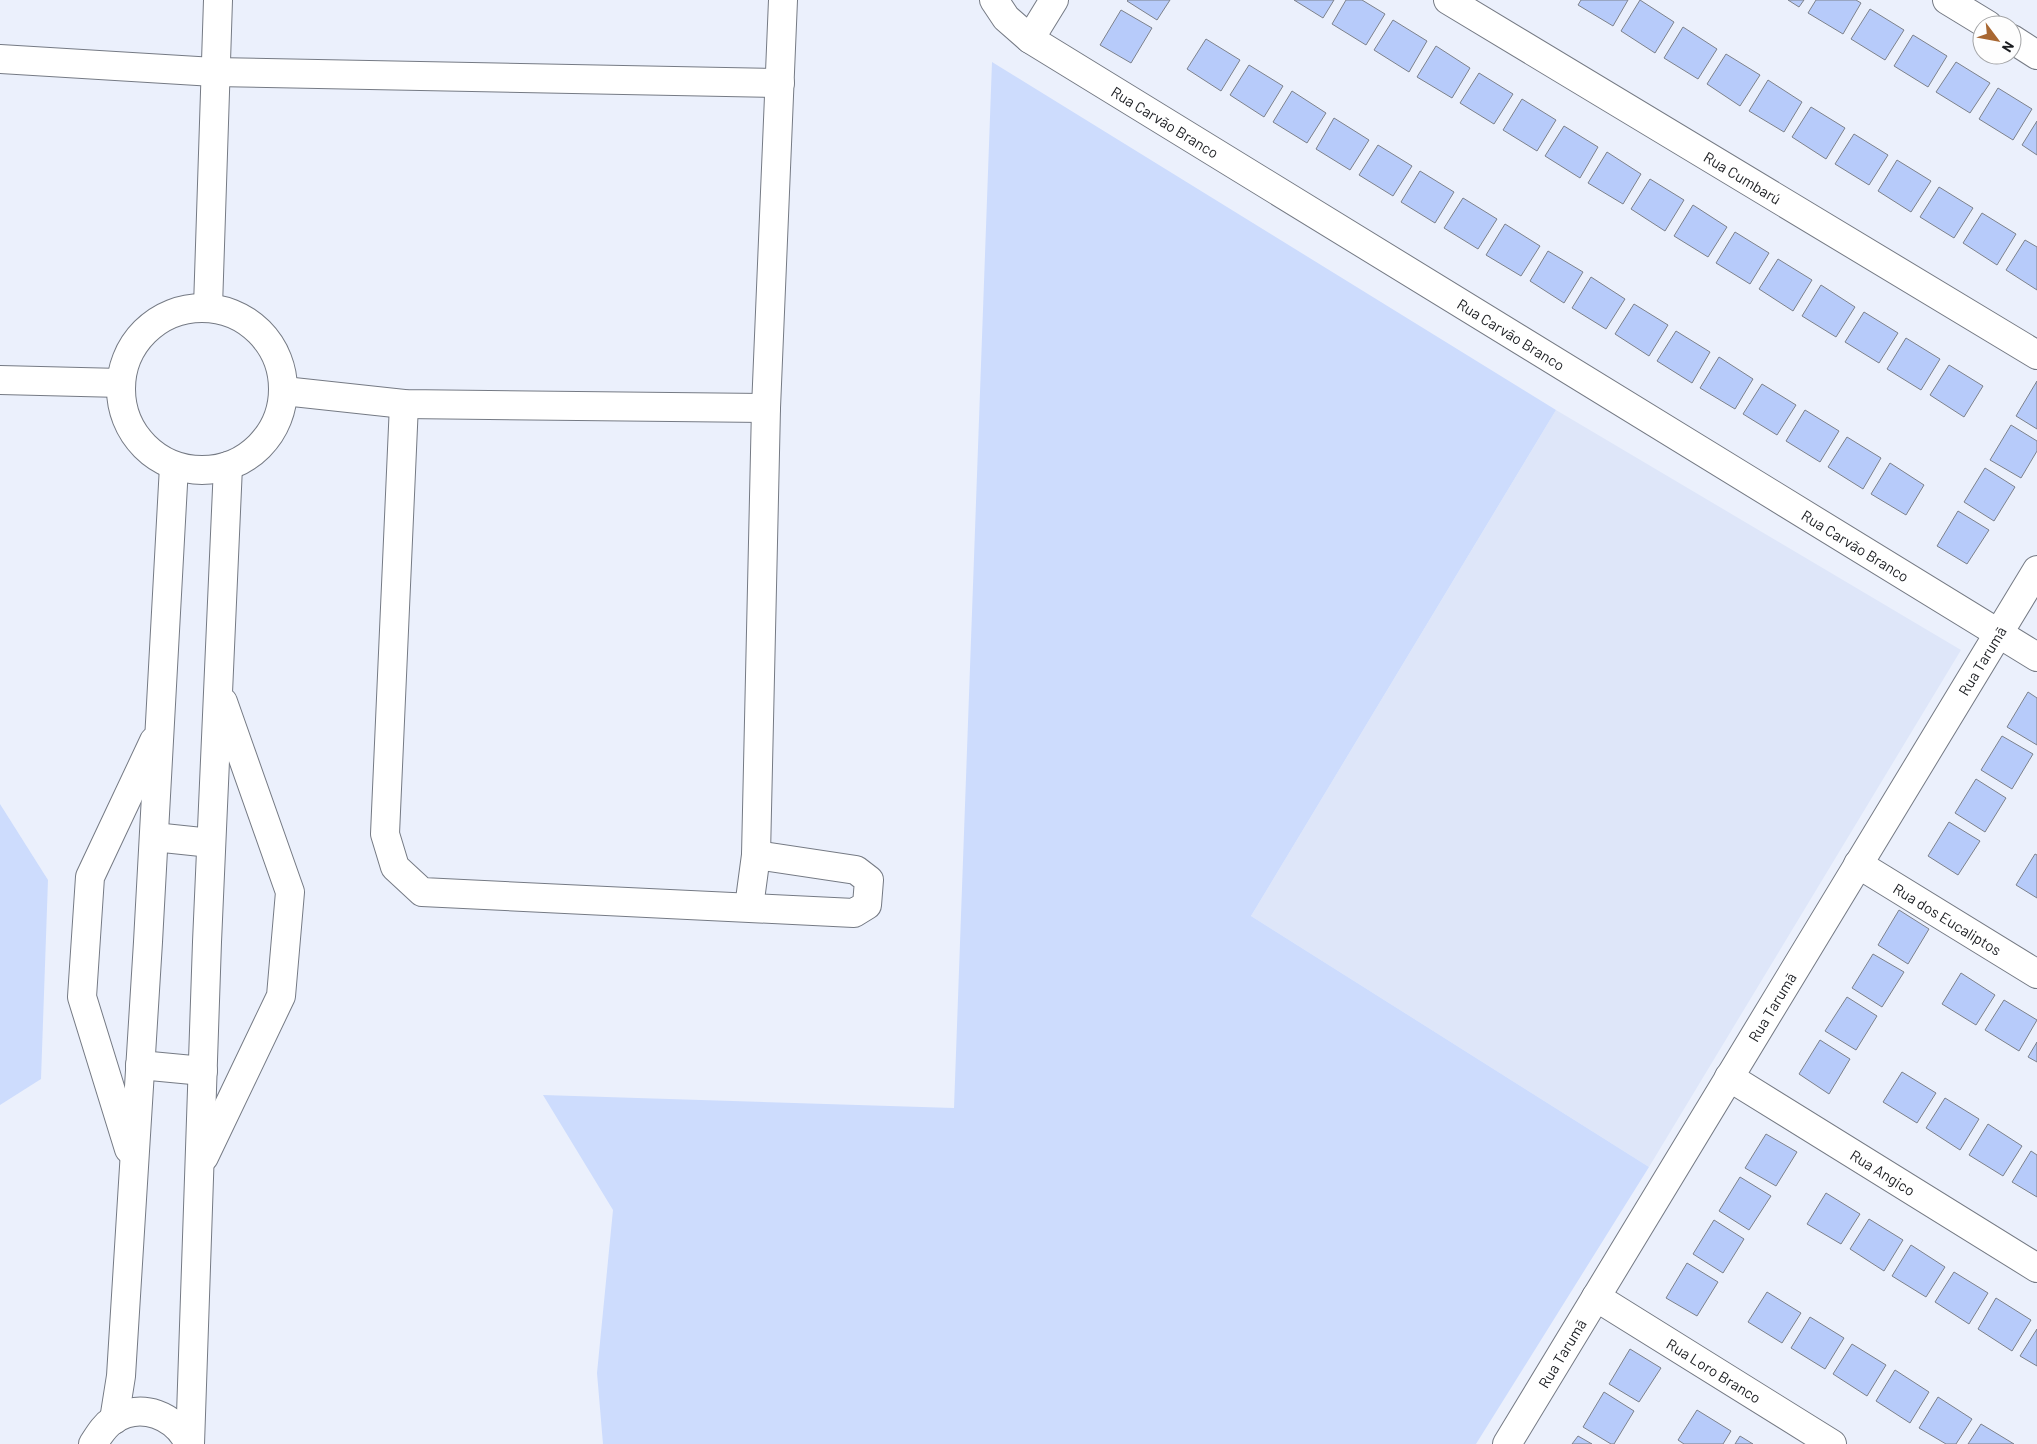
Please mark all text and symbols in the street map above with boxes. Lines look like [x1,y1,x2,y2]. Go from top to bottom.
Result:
north arrow [1972,15,2022,65]
text: N [1999,39,2018,56]
street label: Rua Carvão Branco [1108,82,1222,162]
street label: Rua Cumbarú [1701,147,1784,208]
street label: Rua Carvão Branco [1454,295,1568,374]
street label: Rua Carvão Branco [1798,506,1912,585]
street label: Rua Tarumã [1954,623,2010,699]
street label: Rua dos Eucaliptos [1890,879,2005,959]
street label: Rua Tarumã [1744,969,1800,1045]
street label: Rua Angico [1847,1146,1919,1199]
street label: Rua Tarumã [1534,1316,1590,1391]
street label: Rua Loro Branco [1664,1334,1764,1407]

